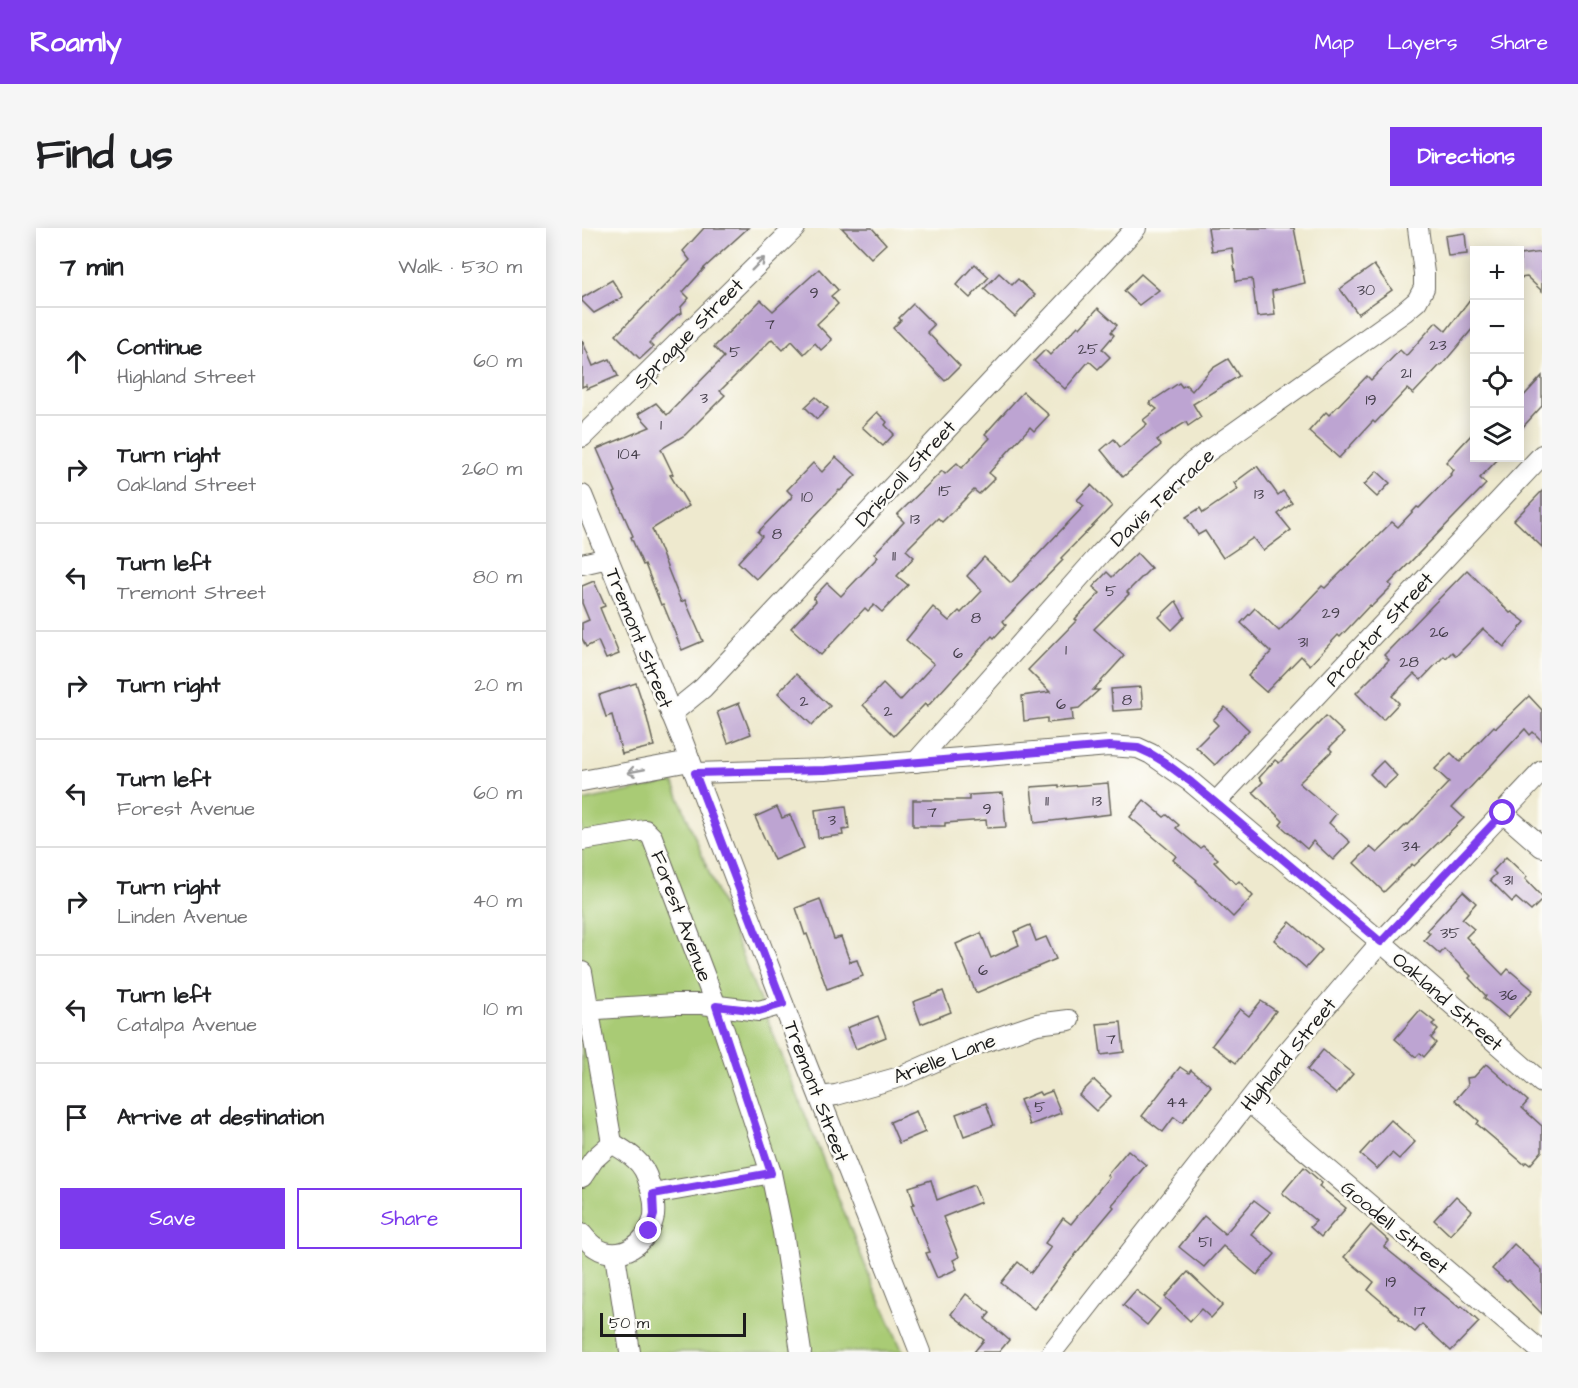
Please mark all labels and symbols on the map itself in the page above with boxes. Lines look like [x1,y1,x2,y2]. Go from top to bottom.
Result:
one-way arrow [751,257,766,271]
street label: Sprague Street [627,272,751,396]
house number: 30 [1357,279,1375,301]
house number: 9 [809,282,819,304]
house number: 7 [765,313,775,335]
house number: 23 [1429,334,1447,356]
house number: 25 [1078,338,1099,360]
house number: 5 [729,341,741,363]
house number: 21 [1400,362,1412,384]
house number: 3 [700,387,708,409]
house number: 19 [1365,389,1377,411]
house number: 1 [660,414,662,436]
street label: Driscoll Street [849,414,963,533]
street label: Davis Terrace [1104,442,1221,554]
house number: 104 [617,443,641,465]
house number: 15 [938,480,952,502]
house number: 13 [1254,483,1264,505]
house number: 10 [801,486,813,508]
house number: 13 [910,508,920,530]
house number: 8 [772,523,782,545]
house number: 11 [892,545,896,567]
street label: Tremont Street [598,564,680,713]
street label: Proctor Street [1319,566,1440,693]
house number: 5 [1105,580,1117,602]
house number: 29 [1322,602,1340,624]
house number: 8 [971,607,981,629]
house number: 26 [1429,621,1449,643]
house number: 31 [1298,631,1308,653]
house number: 1 [1065,639,1067,661]
house number: 6 [953,642,963,664]
house number: 28 [1399,651,1419,673]
house number: 8 [1122,689,1132,711]
house number: 2 [799,690,809,712]
house number: 6 [1056,693,1066,715]
house number: 2 [883,700,893,722]
one-way arrow [627,766,646,777]
house number: 11 [1045,790,1049,812]
house number: 13 [1092,790,1102,812]
house number: 9 [982,798,992,820]
route start [1489,799,1515,825]
house number: 7 [927,801,937,823]
house number: 3 [828,809,836,831]
house number: 34 [1401,835,1421,857]
street label: Forest Avenue [643,847,719,986]
house number: 31 [1503,869,1513,891]
house number: 35 [1440,922,1460,944]
street label: Oakland Street [1386,946,1509,1058]
house number: 6 [978,959,988,981]
house number: 36 [1499,984,1517,1006]
street label: Highland Street [1234,992,1344,1118]
street label: Tremont Street [776,1017,856,1166]
street label: Arielle Lane [889,1027,1000,1091]
house number: 7 [1106,1028,1116,1050]
house number: 44 [1166,1091,1188,1113]
house number: 5 [1034,1096,1046,1118]
street label: Goodell Street [1334,1174,1454,1281]
route end [635,1217,661,1243]
house number: 51 [1198,1231,1212,1253]
house number: 19 [1385,1271,1397,1293]
house number: 17 [1414,1300,1426,1322]
scale bar [600,1310,746,1338]

